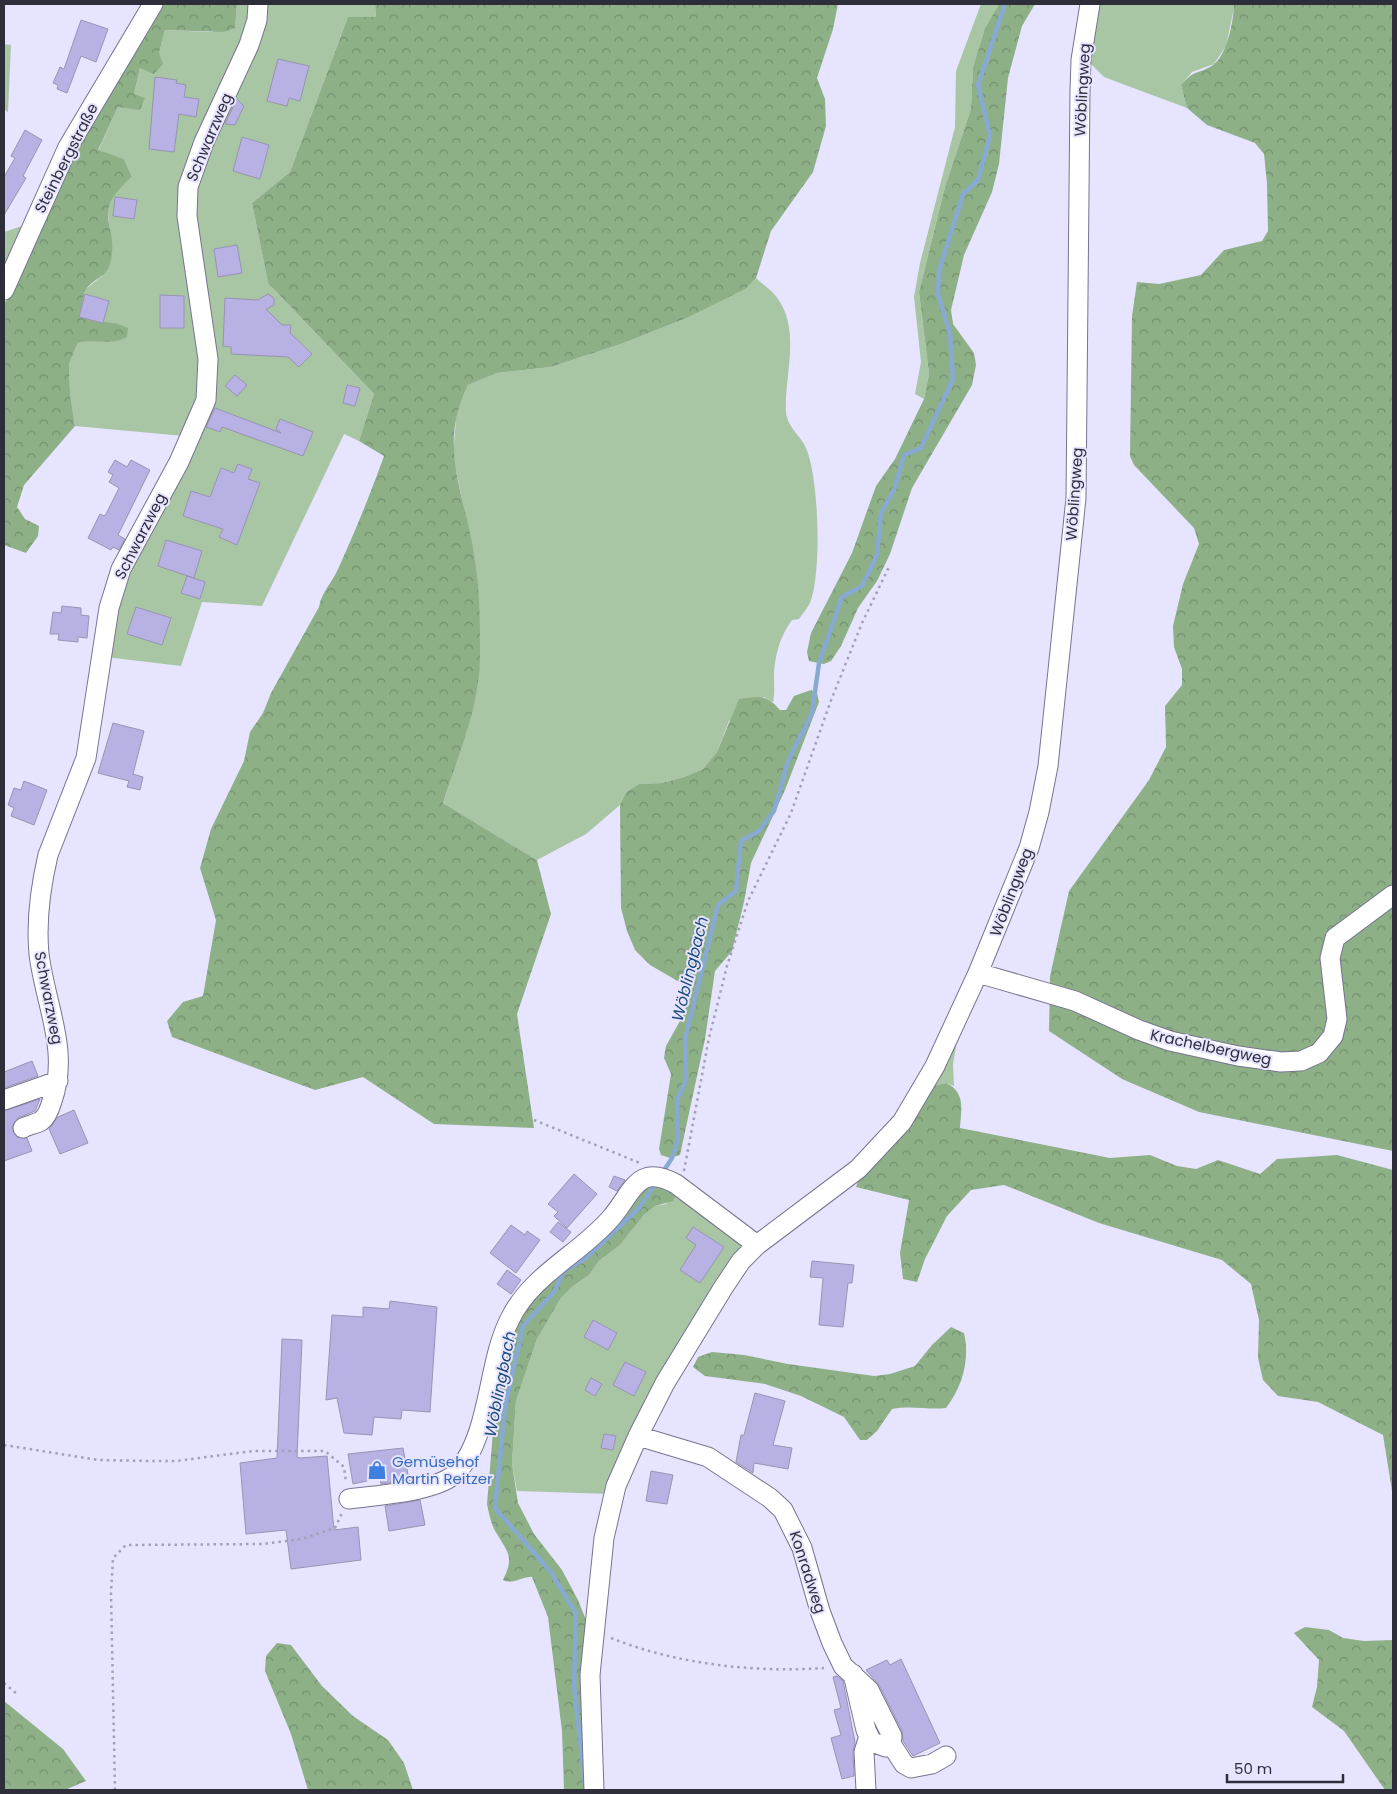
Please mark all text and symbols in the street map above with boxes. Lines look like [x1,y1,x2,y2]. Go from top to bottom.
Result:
street label: Wöblingweg [1069,43,1095,137]
street label: Schwarzweg [181,90,237,184]
street label: Steinbergstraße [29,100,103,216]
street label: Wöblingweg [1060,447,1088,541]
street label: Schwarzweg [109,489,171,583]
street label: Wöblingweg [984,845,1038,939]
water label: Wöblingbach [666,914,714,1024]
street label: Schwarzweg [30,950,68,1046]
street label: Krachelbergweg [1148,1024,1274,1070]
water label: Wöblingbach [478,1329,522,1439]
place label: Gemüsehof Martin Reitzer [392,1451,493,1489]
shop icon: Gemüsehof Martin Reitzer [366,1459,388,1481]
street label: Konradweg [785,1528,831,1616]
scale bar [1227,1752,1343,1784]
text: 50 m [1234,1758,1272,1779]

